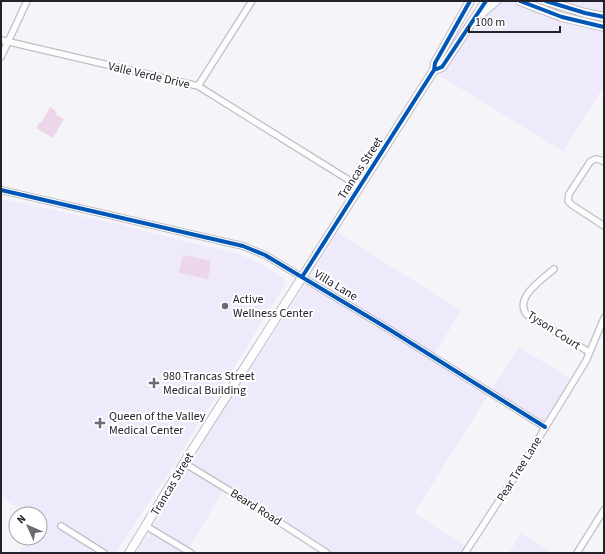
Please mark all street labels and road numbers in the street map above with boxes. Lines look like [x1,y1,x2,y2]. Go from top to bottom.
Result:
street label: Valle Verde Drive [106,58,191,93]
street label: Trancas Street [334,134,387,203]
street label: Villa Lane [311,266,361,305]
street label: Tyson Court [524,307,584,354]
street label: Pear Tree Lane [493,434,546,505]
street label: Trancas Street [147,449,198,519]
street label: Beard Road [227,485,285,530]

